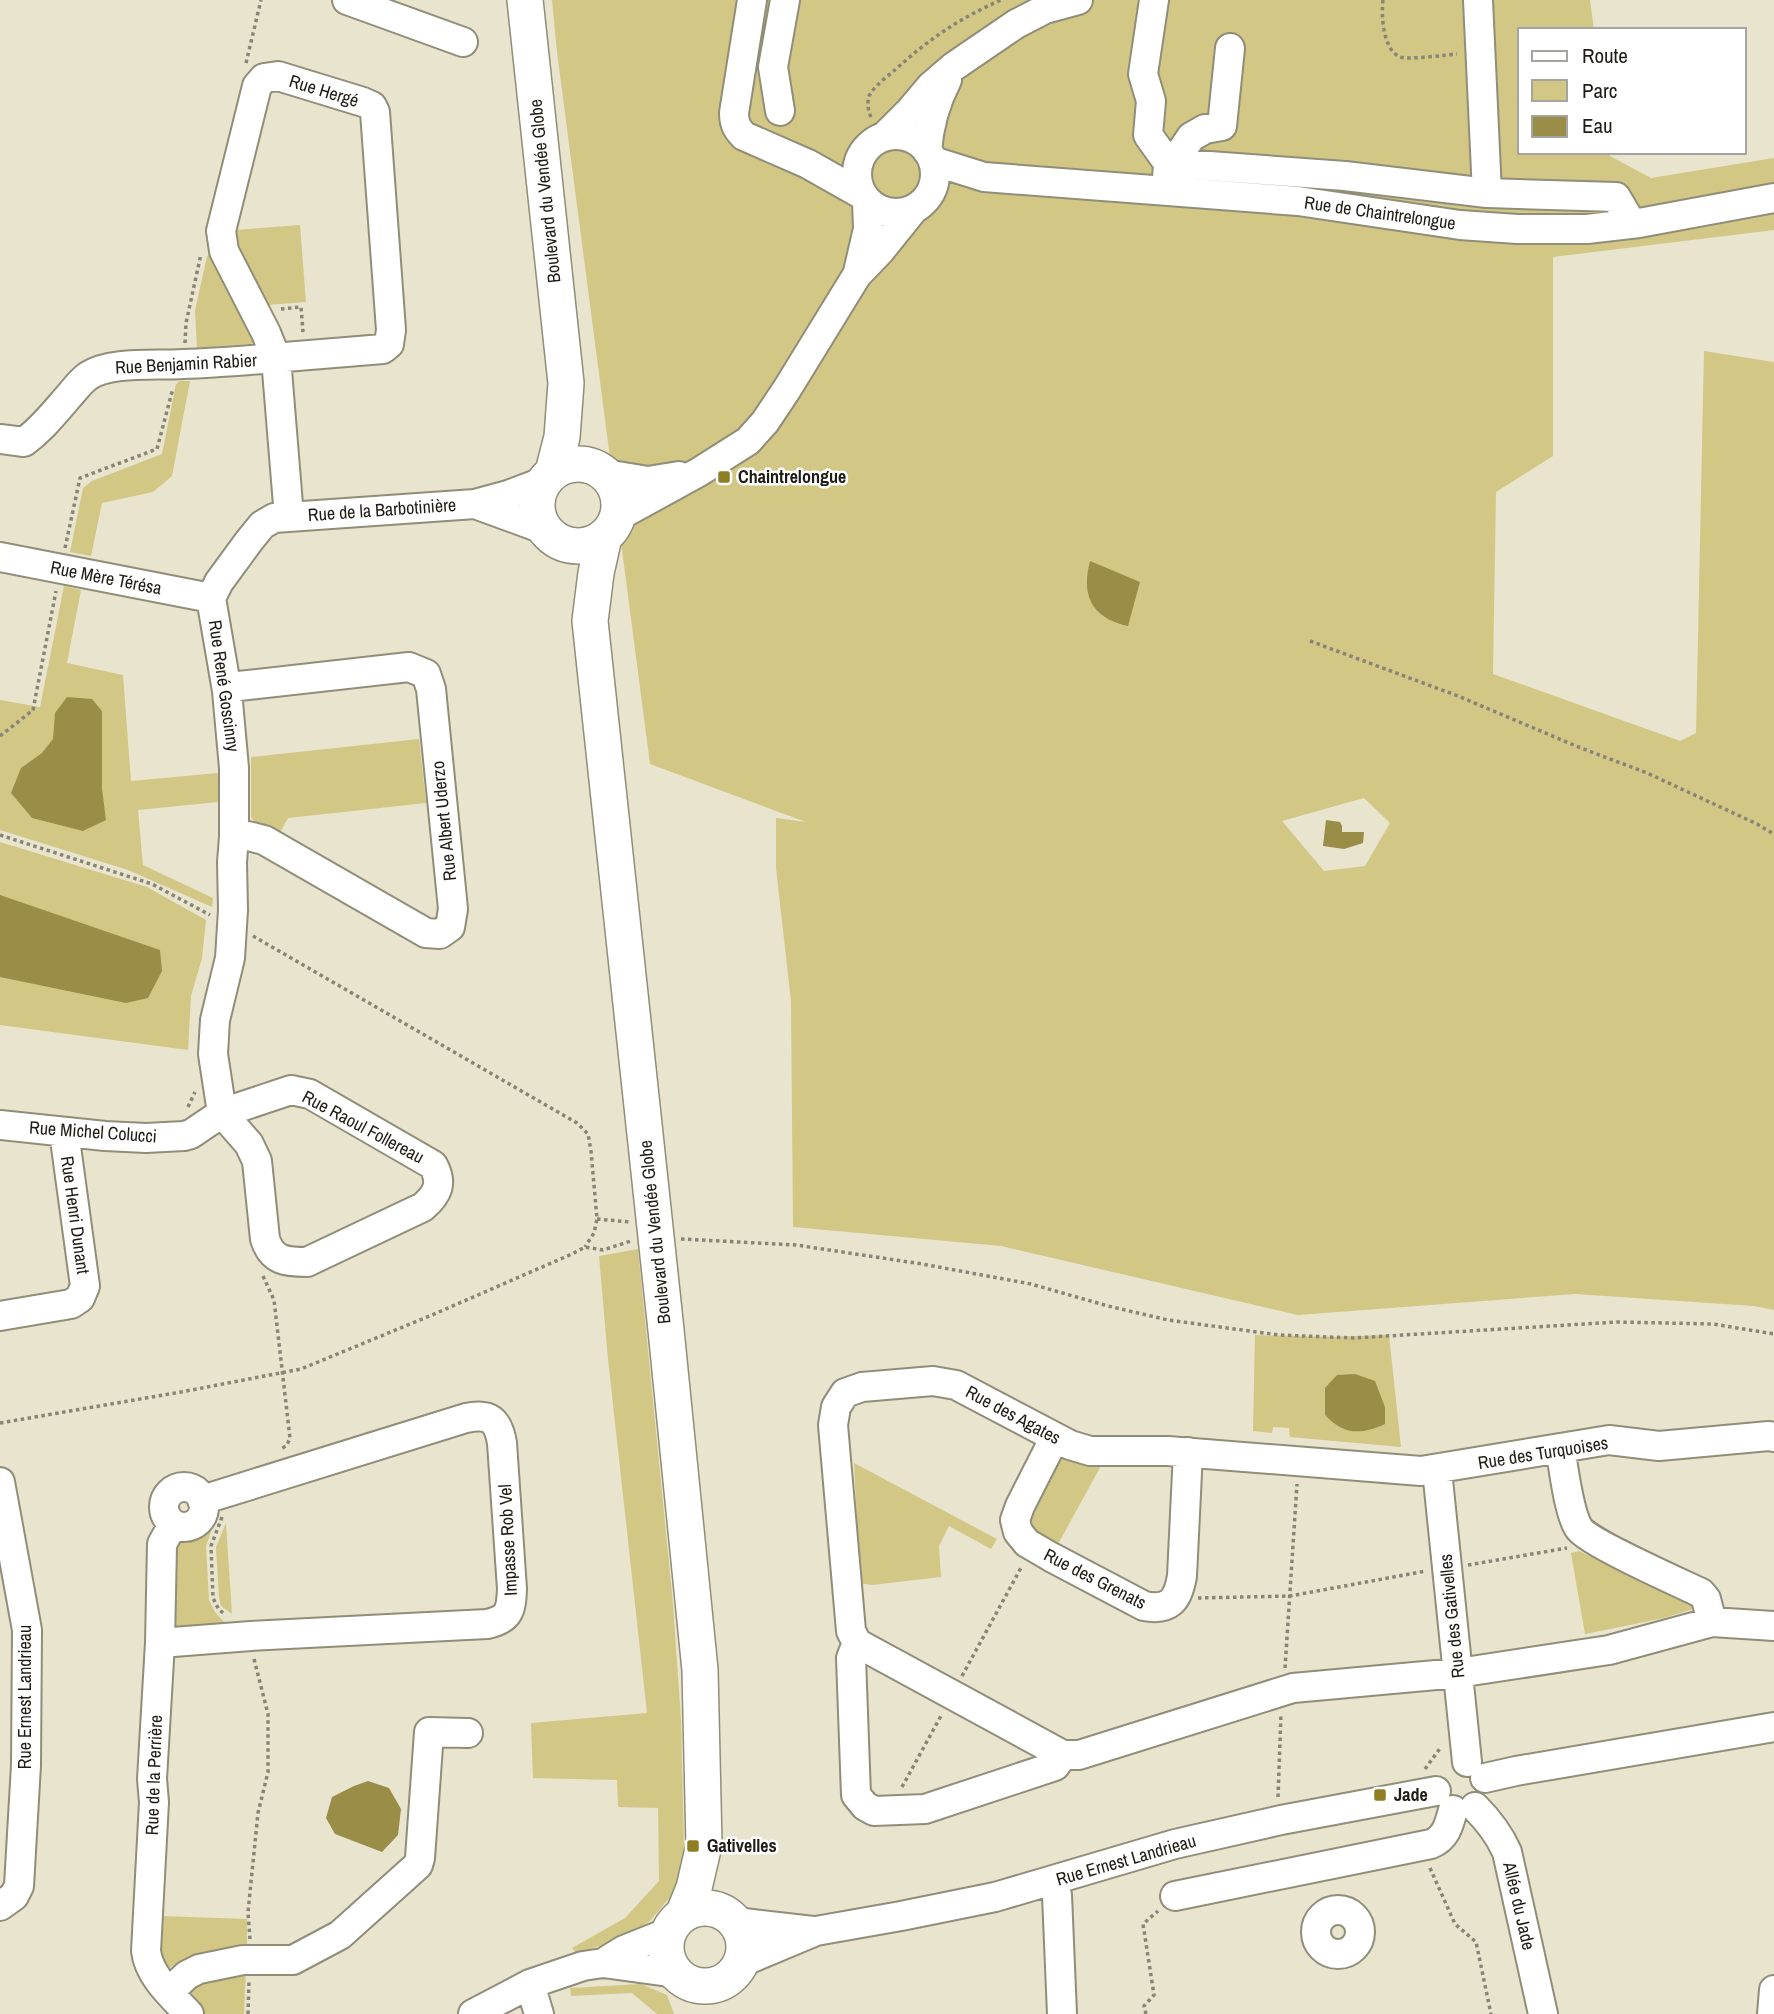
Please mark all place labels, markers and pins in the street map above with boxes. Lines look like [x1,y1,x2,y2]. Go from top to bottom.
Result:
place label: Chaintrelongue [738,464,846,489]
marker: Chaintrelongue [716,469,732,485]
place label: Jade [1394,1782,1428,1807]
marker: Jade [1372,1787,1388,1803]
place label: Gativelles [707,1833,777,1858]
marker: Gativelles [685,1838,701,1854]

